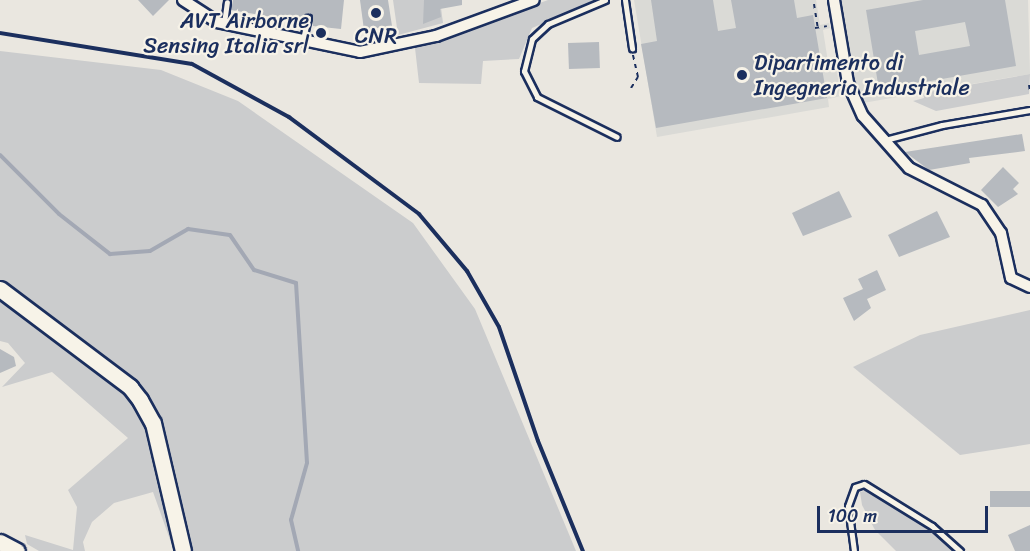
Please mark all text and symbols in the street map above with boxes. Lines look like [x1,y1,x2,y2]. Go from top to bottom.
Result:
marker: CNR [369,6,383,20]
place label: AVT Airborne Sensing Italia srl [143,7,309,58]
place label: CNR [355,23,397,49]
marker: AVT Airborne Sensing Italia srl [314,26,328,40]
place label: Dipartimento di Ingegneria Industriale [754,49,969,100]
marker: Dipartimento di Ingegneria Industriale [735,68,749,82]
scale bar [820,494,991,532]
text: 100 m [828,500,877,532]

